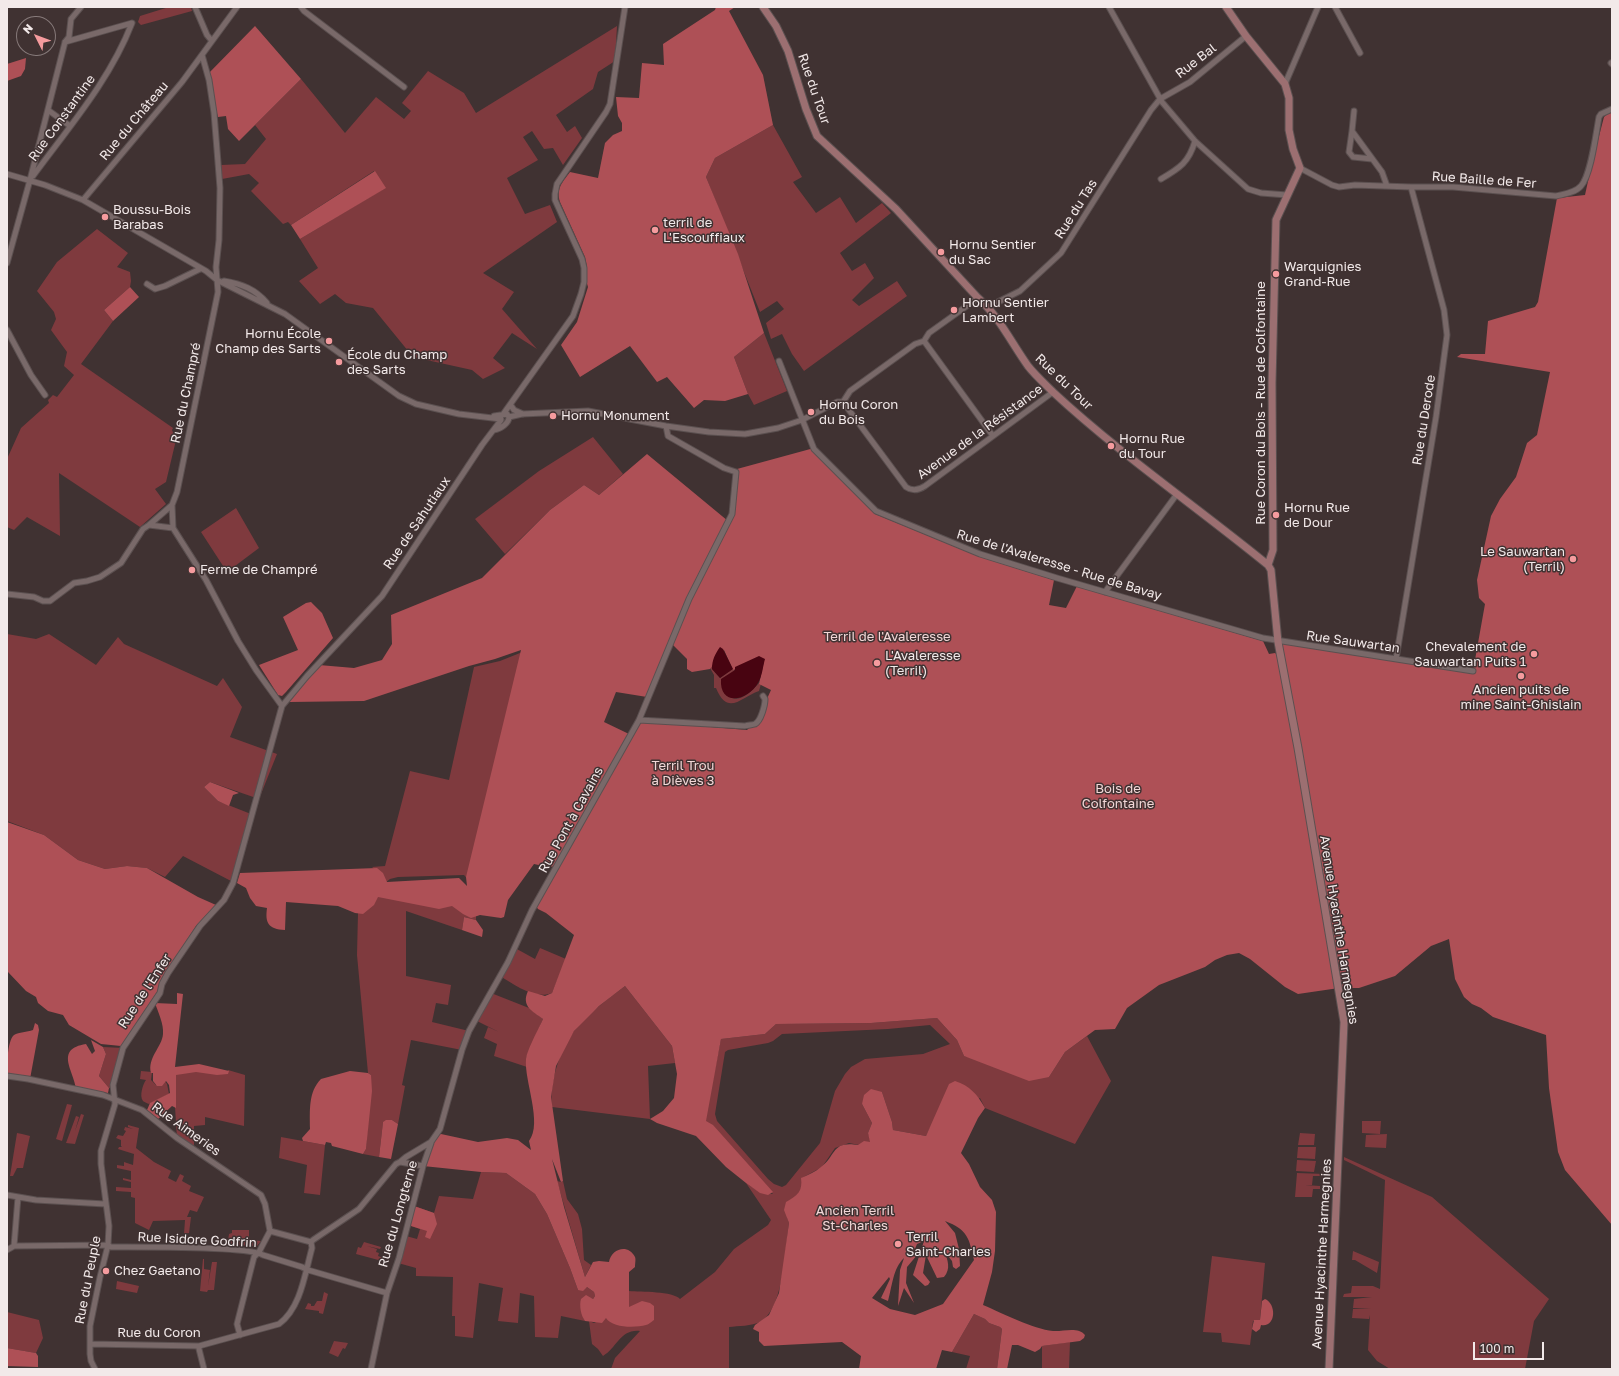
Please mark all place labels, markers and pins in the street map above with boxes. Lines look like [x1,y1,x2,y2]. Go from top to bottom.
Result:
place label: Boussu-Bois Barabas [113,202,191,233]
marker: Boussu-Bois Barabas [100,212,110,222]
place label: terril de L'Escouffiaux [663,215,745,246]
marker: terril de L'Escouffiaux [650,225,660,235]
place label: Hornu Sentier du Sac [949,237,1036,268]
marker: Hornu Sentier du Sac [936,247,946,257]
place label: Warquignies Grand-Rue [1284,259,1361,290]
marker: Warquignies Grand-Rue [1271,269,1281,279]
place label: Hornu Sentier Lambert [962,295,1049,326]
marker: Hornu Sentier Lambert [949,305,959,315]
place label: Hornu École Champ des Sarts [215,326,321,357]
marker: Hornu École Champ des Sarts [324,336,334,346]
place label: École du Champ des Sarts [347,347,447,378]
marker: École du Champ des Sarts [334,357,344,367]
place label: Hornu Coron du Bois [819,397,898,428]
marker: Hornu Coron du Bois [806,407,816,417]
place label: Hornu Monument [561,408,670,424]
marker: Hornu Monument [548,411,558,421]
place label: Hornu Rue du Tour [1119,431,1185,462]
marker: Hornu Rue du Tour [1106,441,1116,451]
place label: Hornu Rue de Dour [1284,500,1350,531]
marker: Hornu Rue de Dour [1271,510,1281,520]
place label: Le Sauwartan (Terril) [1480,544,1565,575]
marker: Le Sauwartan (Terril) [1568,554,1578,564]
place label: Ferme de Champré [200,562,317,578]
marker: Ferme de Champré [187,565,197,575]
place label: Chevalement de Sauwartan Puits 1 [1414,639,1526,670]
place label: L'Avaleresse (Terril) [885,648,960,679]
marker: Chevalement de Sauwartan Puits 1 [1529,649,1539,659]
marker: L'Avaleresse (Terril) [872,658,882,668]
marker: Ancien puits de mine Saint-Ghislain [1516,671,1526,681]
place label: Ancien puits de mine Saint-Ghislain [1460,682,1582,713]
place label: Terril Saint-Charles [906,1229,991,1260]
marker: Terril Saint-Charles [893,1239,903,1249]
place label: Chez Gaetano [114,1263,201,1279]
marker: Chez Gaetano [101,1266,111,1276]

